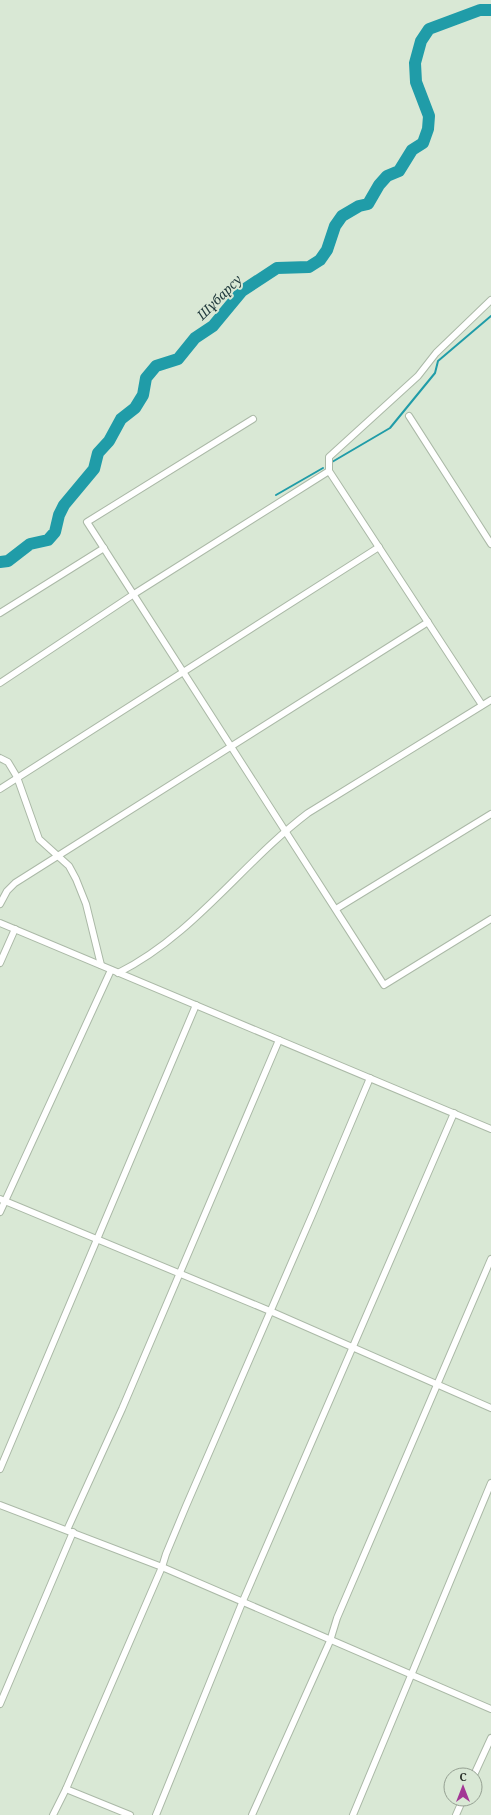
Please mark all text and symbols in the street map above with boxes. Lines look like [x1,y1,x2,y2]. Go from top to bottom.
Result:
water label: Шұбарсу [192,271,245,324]
north arrow [443,1767,483,1807]
text: С [459,1769,467,1784]

